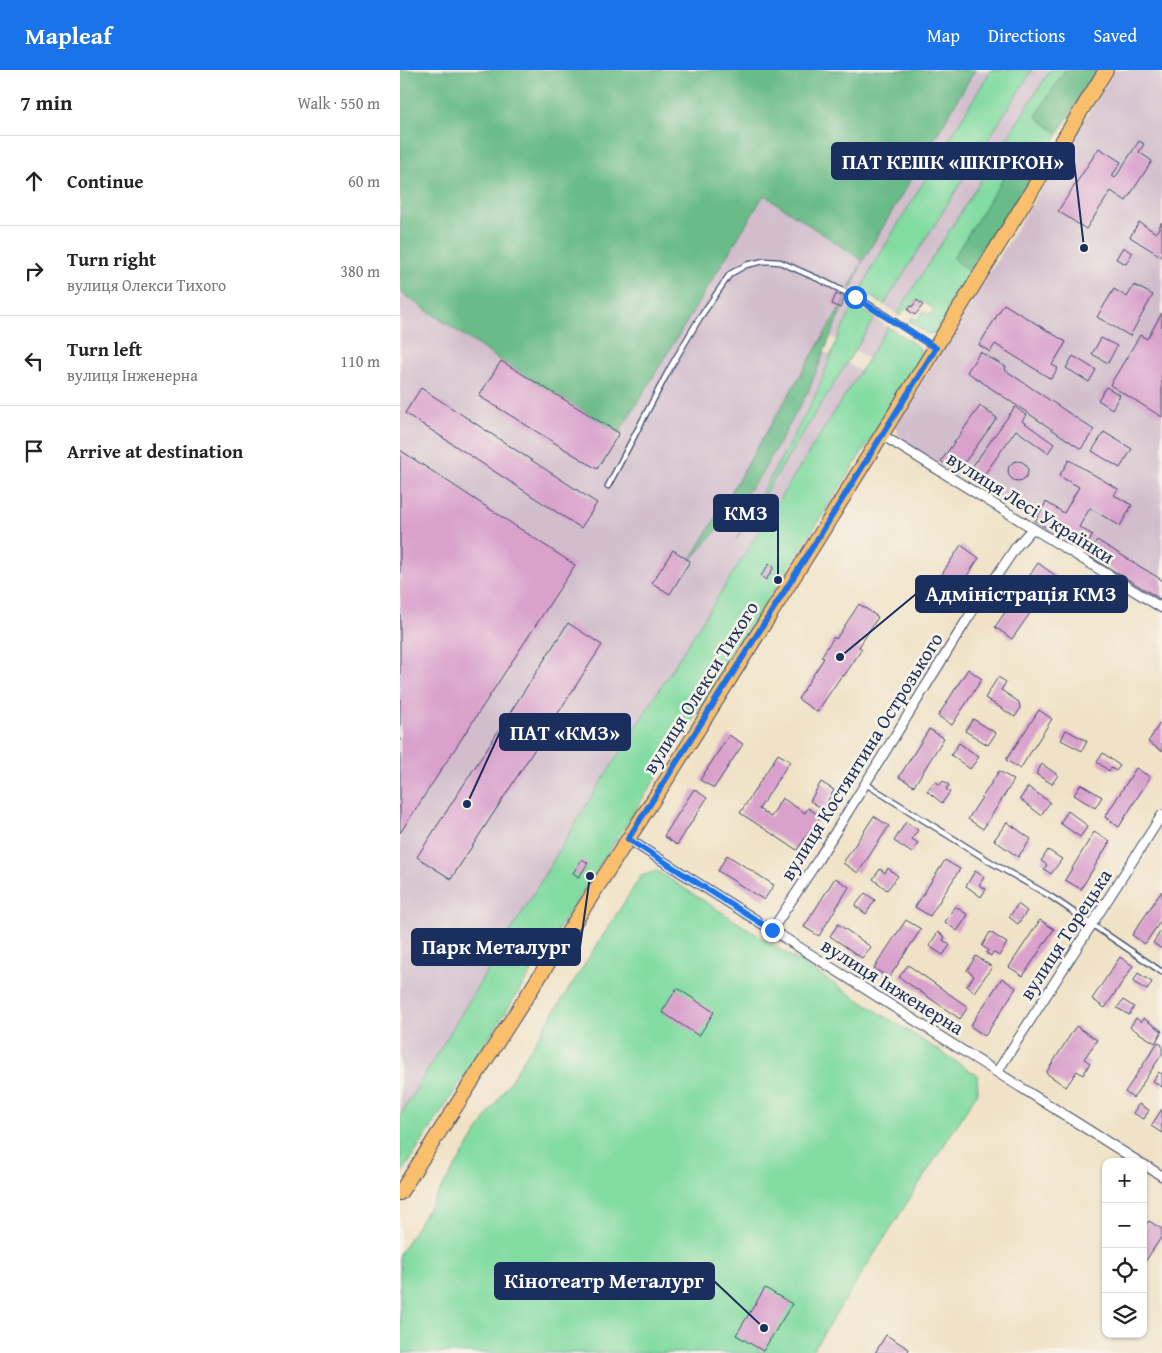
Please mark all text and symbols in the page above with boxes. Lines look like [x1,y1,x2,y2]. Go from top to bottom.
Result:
text: Mapleaf [25,18,112,53]
text: Map [927,22,960,49]
text: Directions [988,22,1065,49]
text: Saved [1093,22,1137,49]
text: 7 min [20,87,72,118]
text: Walk · 550 m [297,91,380,115]
callout: ПАТ КЕШК «ШКІРКОН» [832,143,1074,179]
text: ПАТ КЕШК «ШКІРКОН» [842,146,1064,177]
icon: ahead [20,167,48,195]
text: Continue [67,167,144,195]
text: 60 m [348,169,380,193]
text: Turn right [67,245,156,273]
icon: right [20,257,48,285]
text: 380 m [340,259,380,283]
text: вулиця Олекси Тихого [67,273,226,297]
route start [844,286,867,309]
text: Turn left [67,335,142,363]
icon: left [20,347,48,375]
text: 110 m [340,349,380,373]
text: вулиця Інженерна [67,363,198,387]
icon: arrive [20,437,48,465]
text: Arrive at destination [67,437,243,465]
street label: вулиця Лесі Українки [942,444,1120,570]
callout: КМЗ [714,495,778,531]
text: КМЗ [724,497,768,528]
callout: Адміністрація КМЗ [916,576,1127,612]
text: Адміністрація КМЗ [926,578,1116,609]
street label: вулиця Олекси Тихого [635,595,765,779]
street label: вулиця Костянтина Острозького [772,626,950,886]
callout: ПАТ «КМЗ» [500,714,630,750]
text: ПАТ «КМЗ» [510,717,620,748]
street label: вулиця Торецька [1012,862,1119,1005]
route end [761,919,784,942]
callout: Парк Металург [412,929,580,965]
street label: вулиця Інженерна [816,930,970,1042]
text: Парк Металург [422,931,571,962]
map controls [1102,1158,1147,1338]
button: + [1102,1158,1147,1203]
button: − [1102,1203,1147,1248]
button: locate [1102,1248,1147,1293]
callout: Кінотеатр Металург [495,1263,714,1299]
text: Кінотеатр Металург [504,1265,704,1296]
button: layers [1102,1293,1147,1338]

